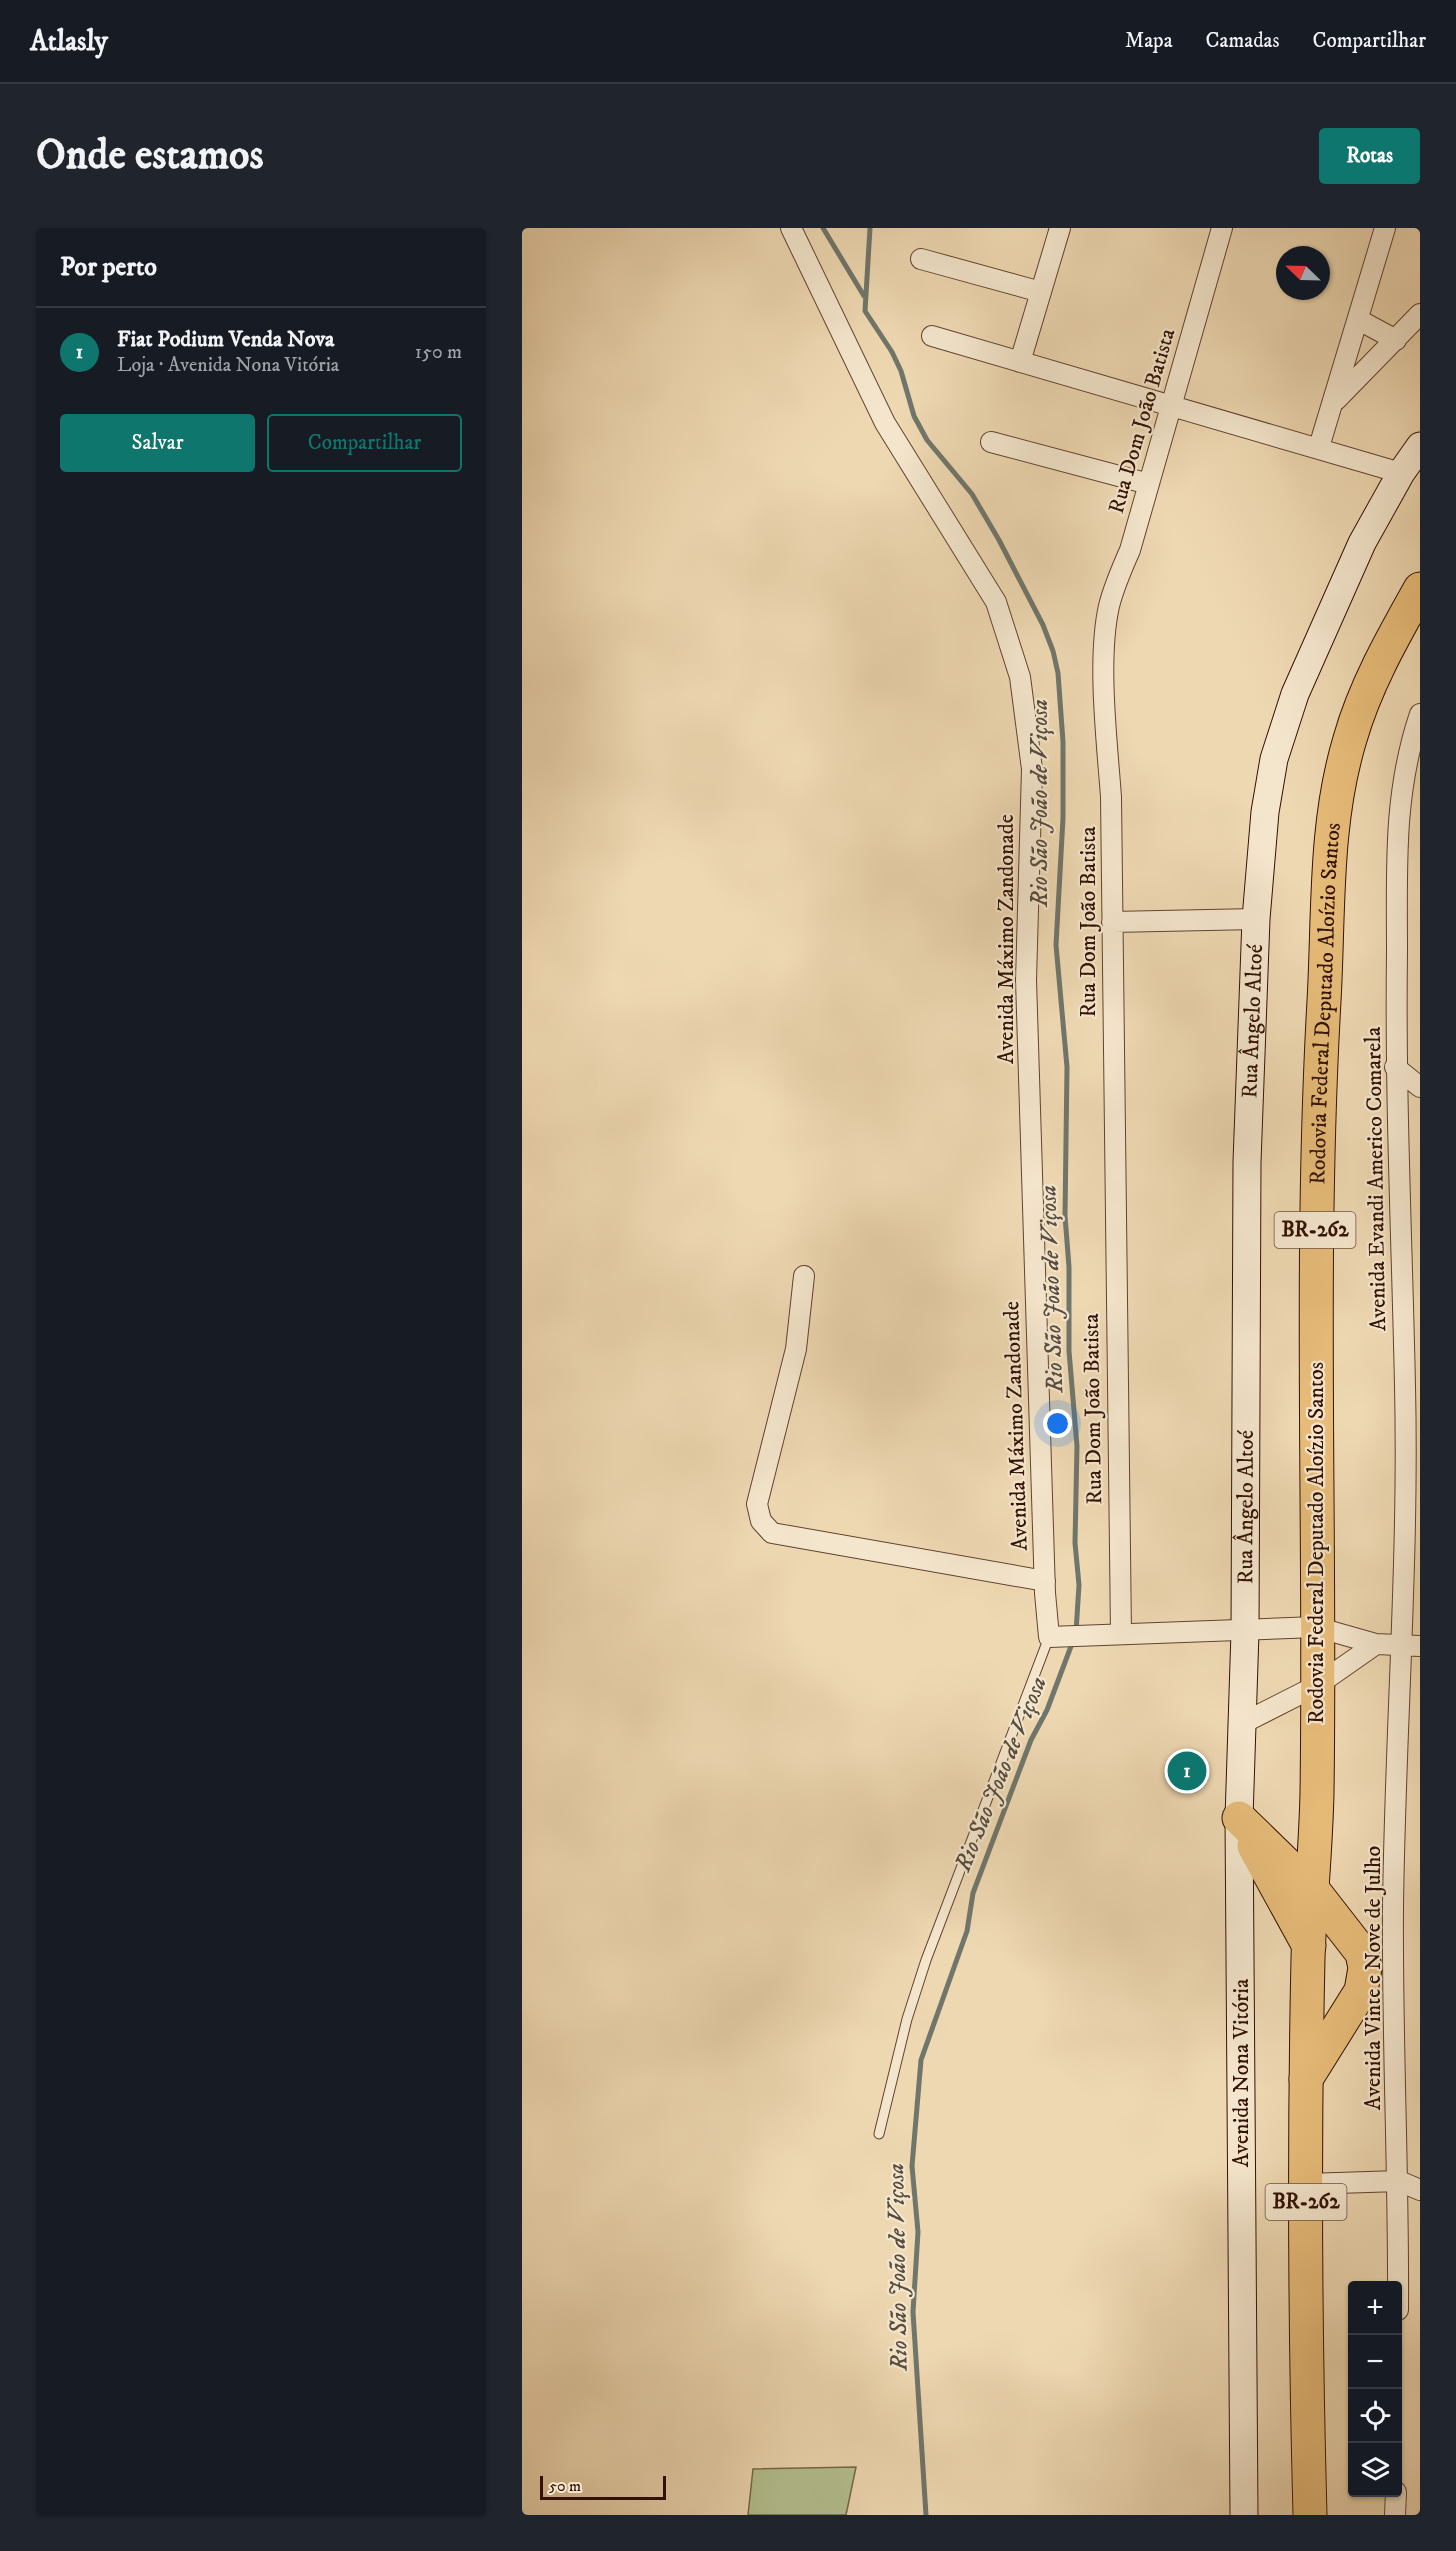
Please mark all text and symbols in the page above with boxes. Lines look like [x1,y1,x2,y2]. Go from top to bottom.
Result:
text: Atlasly [30,24,108,59]
text: Mapa [1125,28,1173,54]
text: Camadas [1206,28,1280,54]
text: Compartilhar [1313,28,1426,54]
button: Rotas [1319,128,1420,184]
text: Onde estamos [36,130,264,182]
north arrow [1276,246,1330,300]
text: Por perto [60,251,157,284]
street label: Rua Dom João Batista [1103,325,1182,517]
text: Fiat Podium Venda Nova [117,326,334,353]
text: 1 [76,340,83,365]
text: 150 m [415,340,462,365]
text: Loja · Avenida Nona Vitória [117,353,339,378]
button: Salvar [60,414,255,472]
button: Compartilhar [267,414,462,472]
water label: Rio São João de Viçosa [1025,699,1055,908]
street label: Avenida Máximo Zandonade [993,814,1020,1064]
street label: Rodovia Federal Deputado Aloízio Santos [1304,821,1347,1185]
street label: Rua Dom João Batista [1075,826,1102,1018]
street label: Rua Ângelo Altoé [1236,944,1269,1099]
street label: Avenida Evandi Americo Comarela [1360,1026,1392,1331]
water label: Rio São João de Viçosa [1033,1185,1071,1394]
road number: BR-262 [1274,1212,1356,1248]
street label: Avenida Máximo Zandonade [998,1301,1034,1551]
street label: Rua Dom João Batista [1078,1313,1108,1505]
street label: Rodovia Federal Deputado Aloízio Santos [1303,1362,1330,1724]
your location [1043,1409,1072,1438]
street label: Rua Ângelo Altoé [1231,1430,1259,1584]
water label: Rio São João de Viçosa [948,1672,1054,1877]
pin: 1 [1168,1748,1206,1794]
street label: Avenida Vinte e Nove de Julho [1360,1846,1387,2110]
street label: Avenida Nona Vitória [1228,1978,1255,2167]
water label: Rio São João de Viçosa [881,2163,915,2372]
road number: BR-262 [1266,2184,1346,2220]
map controls [1348,2281,1402,2497]
button: + [1348,2281,1402,2335]
button: − [1348,2335,1402,2389]
button: locate [1348,2389,1402,2443]
button: layers [1348,2443,1402,2497]
scale bar [540,2473,666,2500]
text: 50 m [549,2476,581,2496]

